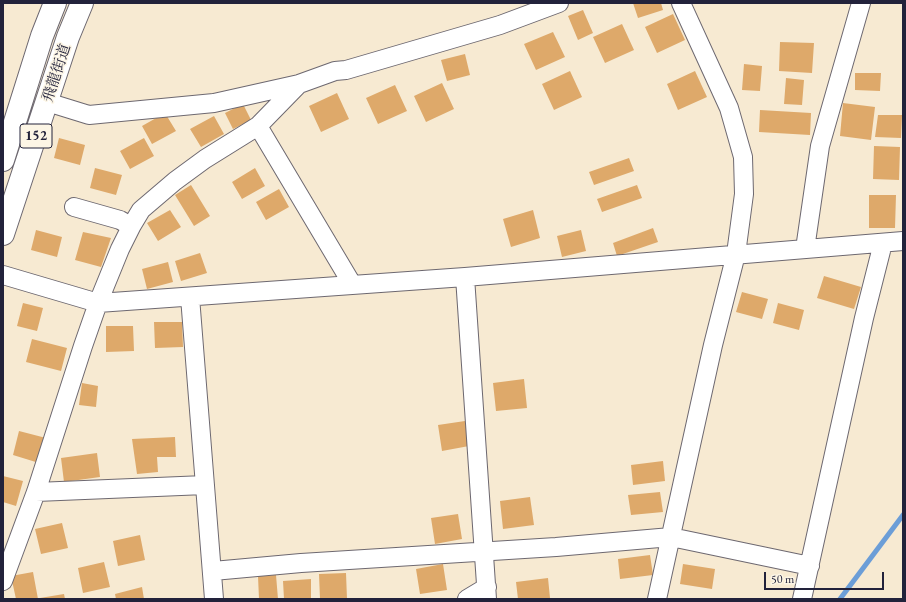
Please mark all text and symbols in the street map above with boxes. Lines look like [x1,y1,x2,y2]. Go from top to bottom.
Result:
street label: 飛龍街道 [39,42,75,104]
road number: 152 [20,124,52,148]
scale bar [766,564,886,590]
text: 50 m [771,571,794,587]

